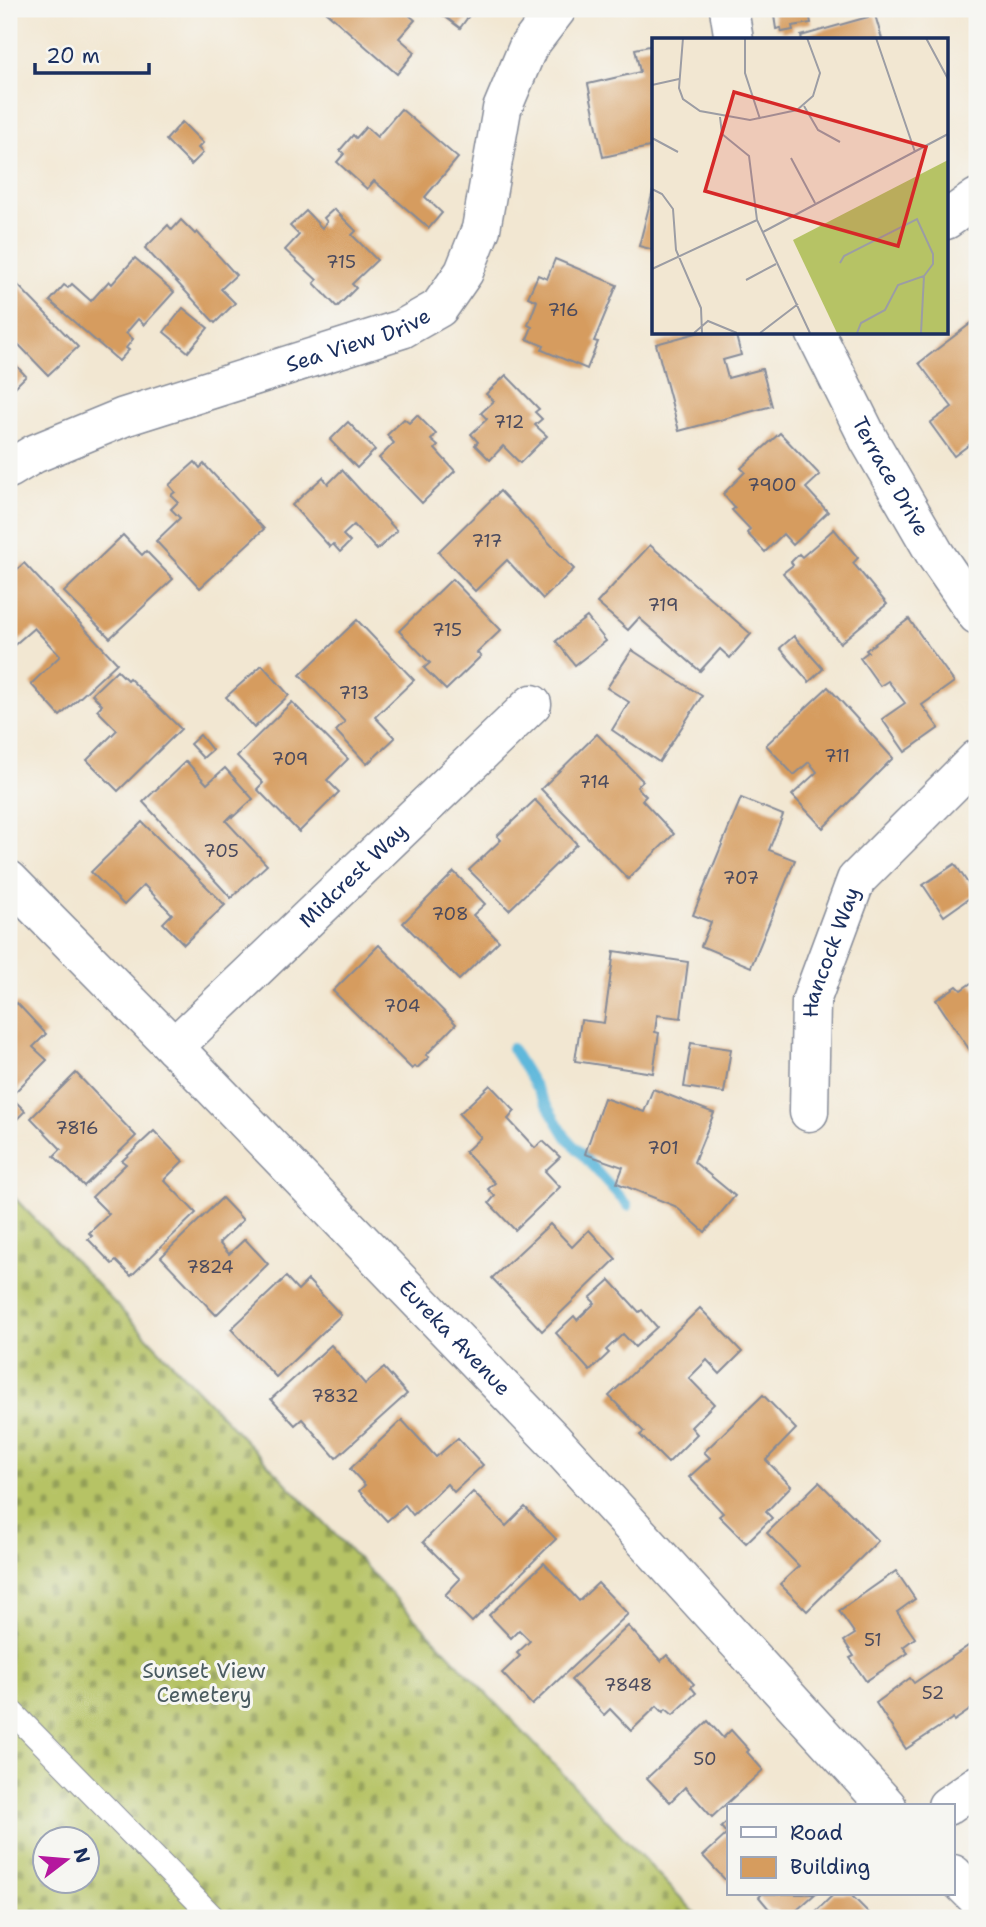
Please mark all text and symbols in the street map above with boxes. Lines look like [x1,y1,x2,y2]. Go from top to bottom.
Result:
scale bar [35,32,149,76]
inset map [652,38,948,334]
text: 20 m [46,42,100,70]
house number: 715 [326,250,356,274]
house number: 716 [547,298,579,322]
street label: Sea View Drive [283,302,436,379]
house number: 712 [494,410,524,434]
street label: Terrace Drive [846,412,936,541]
house number: 7900 [747,473,797,497]
house number: 717 [472,529,502,553]
house number: 719 [647,593,679,617]
house number: 715 [432,618,462,642]
house number: 713 [339,681,369,705]
house number: 711 [824,744,850,768]
house number: 709 [272,747,308,771]
house number: 714 [579,770,609,794]
street label: Midcrest Way [293,817,413,934]
house number: 705 [203,839,239,863]
house number: 707 [723,866,759,890]
street label: Hancock Way [797,883,866,1018]
house number: 708 [431,902,469,926]
house number: 704 [384,994,420,1018]
house number: 7816 [55,1116,99,1140]
house number: 701 [647,1136,679,1160]
house number: 7824 [186,1255,234,1279]
street label: Eureka Avenue [392,1274,517,1402]
house number: 7832 [311,1384,359,1408]
house number: 51 [864,1628,882,1652]
park label: Sunset View Cemetery [142,1657,266,1709]
house number: 7848 [604,1673,652,1697]
house number: 52 [922,1681,944,1705]
house number: 50 [693,1747,717,1771]
legend [727,1804,954,1896]
text: Road [790,1819,843,1847]
north arrow [32,1826,102,1896]
text: N [68,1845,96,1866]
text: Building [790,1853,870,1881]

